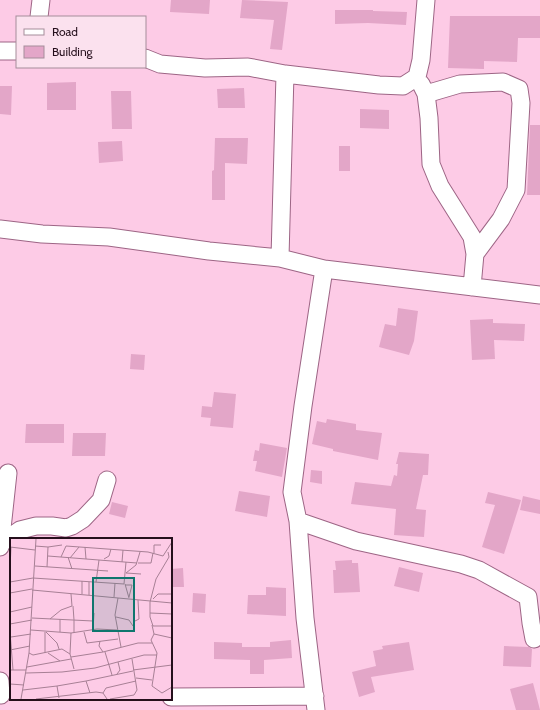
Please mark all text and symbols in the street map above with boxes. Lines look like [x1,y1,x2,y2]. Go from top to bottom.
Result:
legend [16,16,146,68]
text: Road [52,24,78,39]
text: Building [52,44,94,59]
inset map [10,538,172,700]

